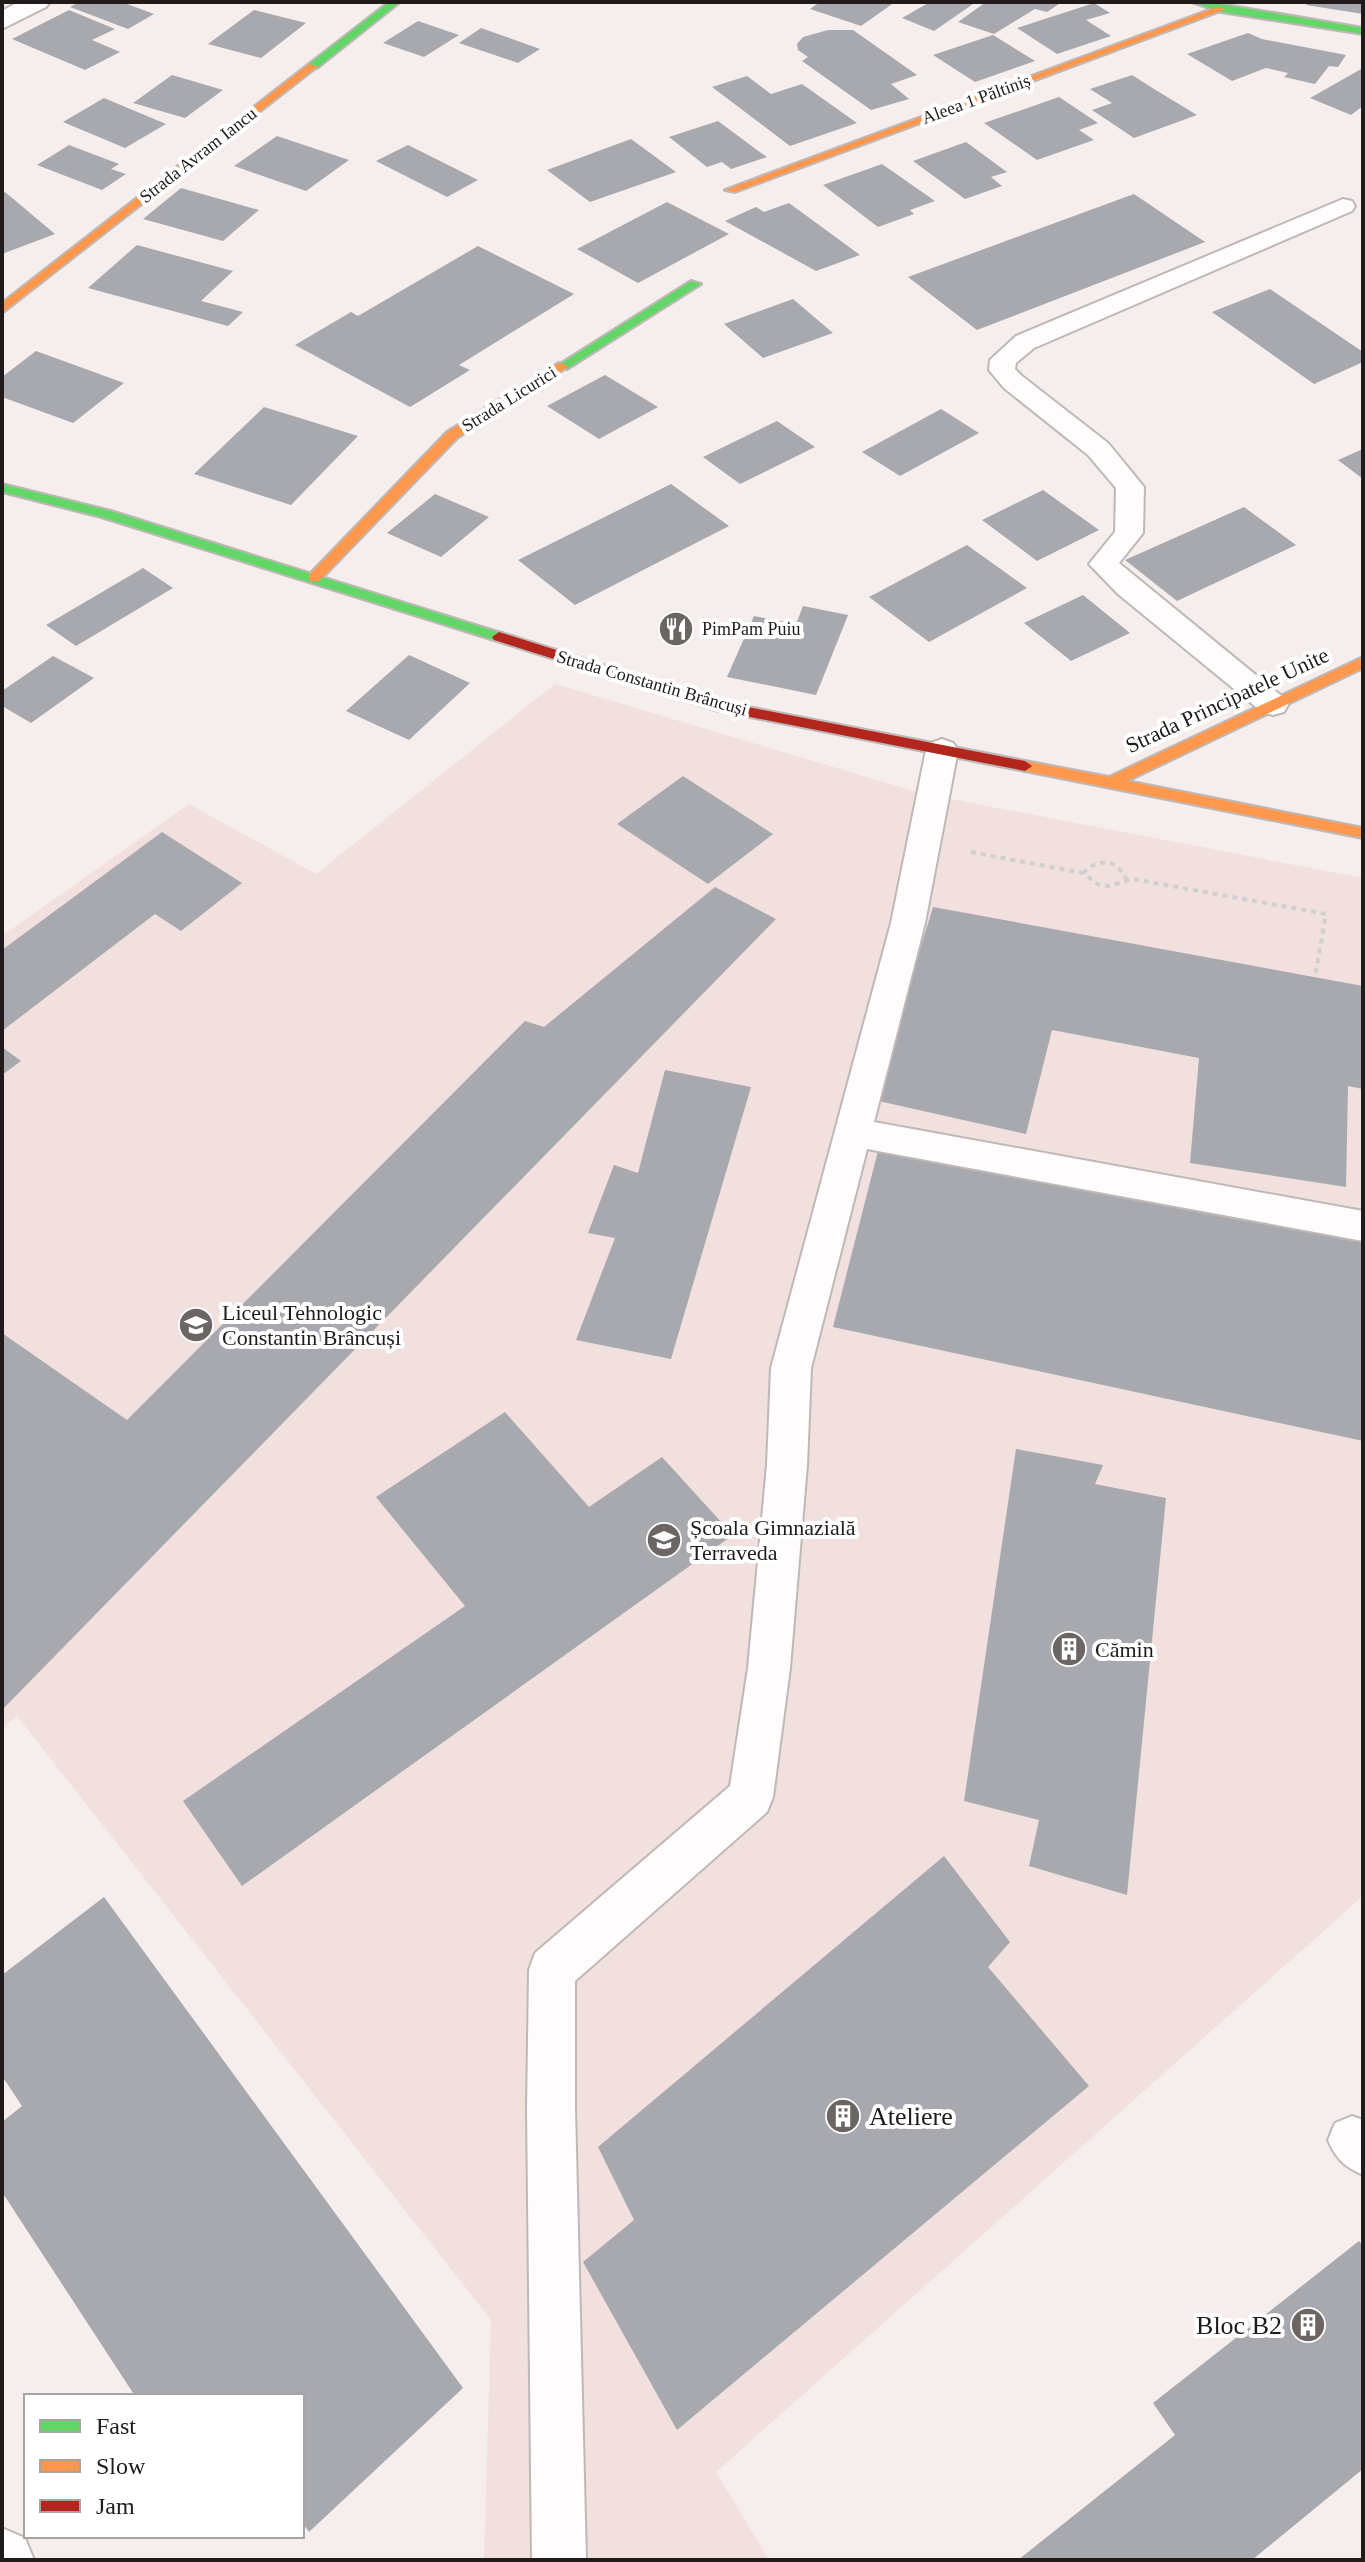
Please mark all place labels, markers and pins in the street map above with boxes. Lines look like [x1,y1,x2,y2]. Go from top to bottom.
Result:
restaurant icon: PimPam Puiu [657,610,695,648]
place label: PimPam Puiu [702,619,801,639]
place label: Liceul Tehnologic Constantin Brâncuși [222,1300,401,1350]
school or university icon: Liceul Tehnologic Constantin Brâncuși [177,1306,215,1344]
place label: Școala Gimnazială Terraveda [690,1515,856,1565]
school or university icon: Școala Gimnazială Terraveda [645,1521,683,1559]
building icon: Cămin [1050,1630,1088,1668]
place label: Cămin [1095,1637,1154,1662]
building icon: Ateliere [824,2097,862,2135]
place label: Ateliere [869,2102,953,2131]
building icon: Bloc B2 [1289,2306,1327,2344]
place label: Bloc B2 [1196,2311,1282,2340]

